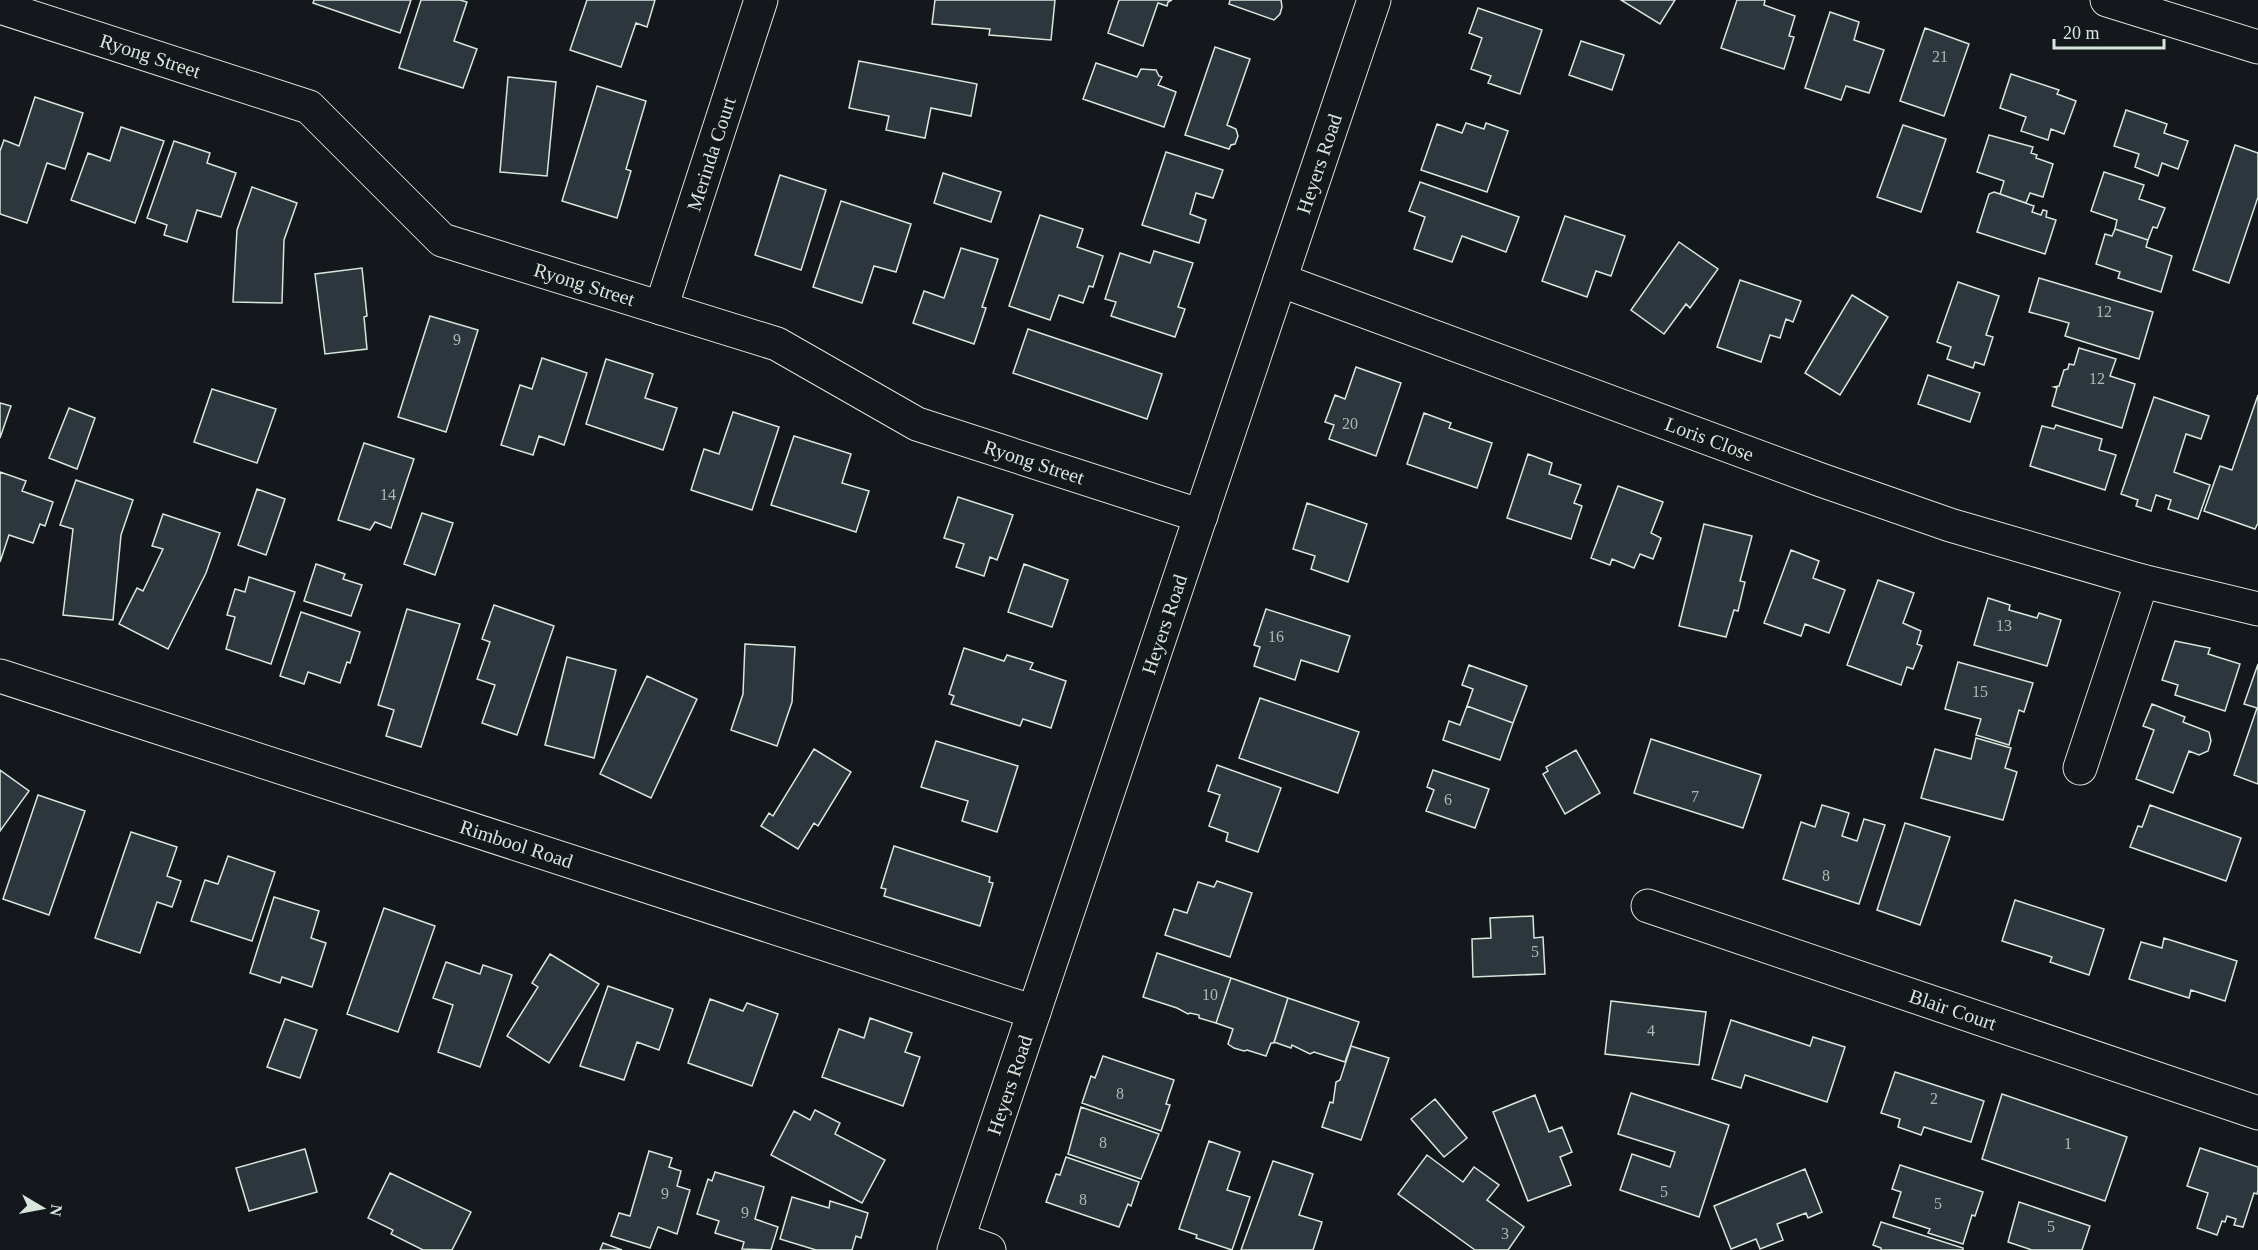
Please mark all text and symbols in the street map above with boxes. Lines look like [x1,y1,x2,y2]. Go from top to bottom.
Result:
scale bar [2054,12,2164,50]
text: 20 m [2063,23,2100,43]
street label: Ryong Street [97,29,204,82]
house number: 21 [1932,48,1948,65]
street label: Merinda Court [682,94,740,214]
street label: Heyers Road [1292,111,1346,216]
street label: Ryong Street [531,258,638,310]
house number: 12 [2096,303,2112,320]
house number: 9 [453,331,461,348]
house number: 12 [2089,370,2105,387]
street label: Loris Close [1662,412,1757,465]
house number: 20 [1342,415,1358,432]
street label: Ryong Street [981,435,1088,489]
house number: 14 [380,486,396,503]
street label: Heyers Road [1137,572,1191,677]
house number: 13 [1996,617,2012,634]
house number: 16 [1268,628,1284,645]
house number: 15 [1972,683,1988,700]
house number: 7 [1691,788,1699,805]
house number: 6 [1444,791,1452,808]
street label: Rimbool Road [457,815,576,872]
house number: 8 [1822,867,1830,884]
house number: 5 [1531,943,1539,960]
street label: Blair Court [1906,984,2000,1035]
house number: 10 [1202,986,1218,1003]
house number: 4 [1647,1022,1655,1039]
street label: Heyers Road [982,1032,1036,1138]
house number: 8 [1116,1085,1124,1102]
house number: 2 [1930,1090,1938,1107]
house number: 8 [1099,1134,1107,1151]
house number: 1 [2064,1135,2072,1152]
north arrow [12,1178,72,1238]
house number: 5 [1660,1183,1668,1200]
house number: 9 [661,1185,669,1202]
house number: 8 [1079,1191,1087,1208]
house number: 5 [1934,1195,1942,1212]
text: N [47,1203,66,1218]
house number: 9 [741,1204,749,1221]
house number: 5 [2047,1218,2055,1235]
house number: 3 [1501,1225,1509,1242]

